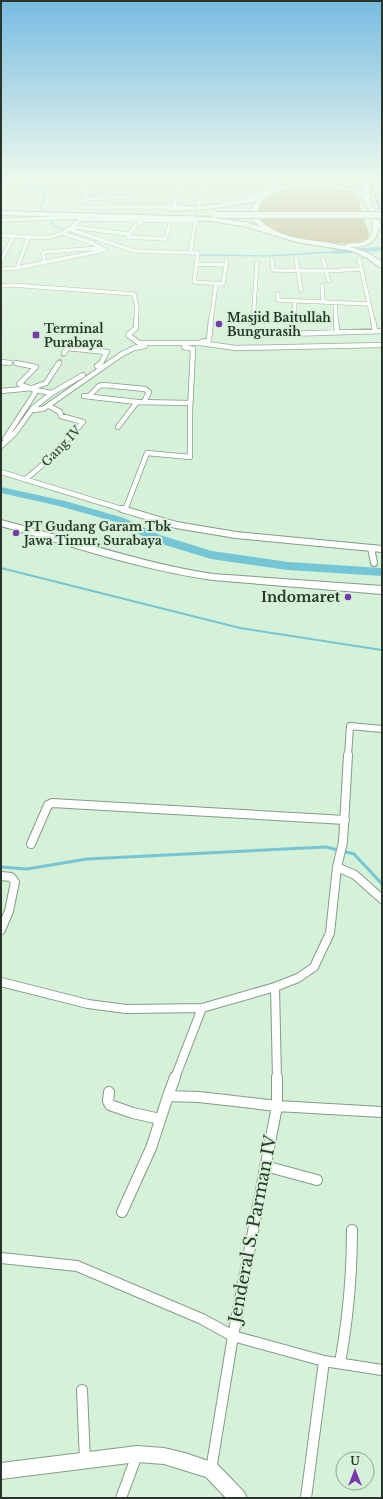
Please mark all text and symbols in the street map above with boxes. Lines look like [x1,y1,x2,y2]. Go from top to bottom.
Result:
place label: Masjid Baitullah Bungurasih [227,310,331,339]
marker: Masjid Baitullah Bungurasih [214,319,224,329]
place label: Terminal Purabaya [44,321,104,350]
marker: Terminal Purabaya [31,330,41,340]
street label: Gang IV [38,422,84,469]
place label: PT Gudang Garam Tbk Jawa Timur, Surabaya [21,519,172,548]
marker: PT Gudang Garam Tbk Jawa Timur, Surabaya [11,528,21,538]
place label: Indomaret [261,588,341,606]
marker: Indomaret [343,592,353,602]
street label: Jenderal S. Parman IV [224,1133,282,1327]
north arrow [335,1451,375,1491]
text: U [350,1454,360,1468]

